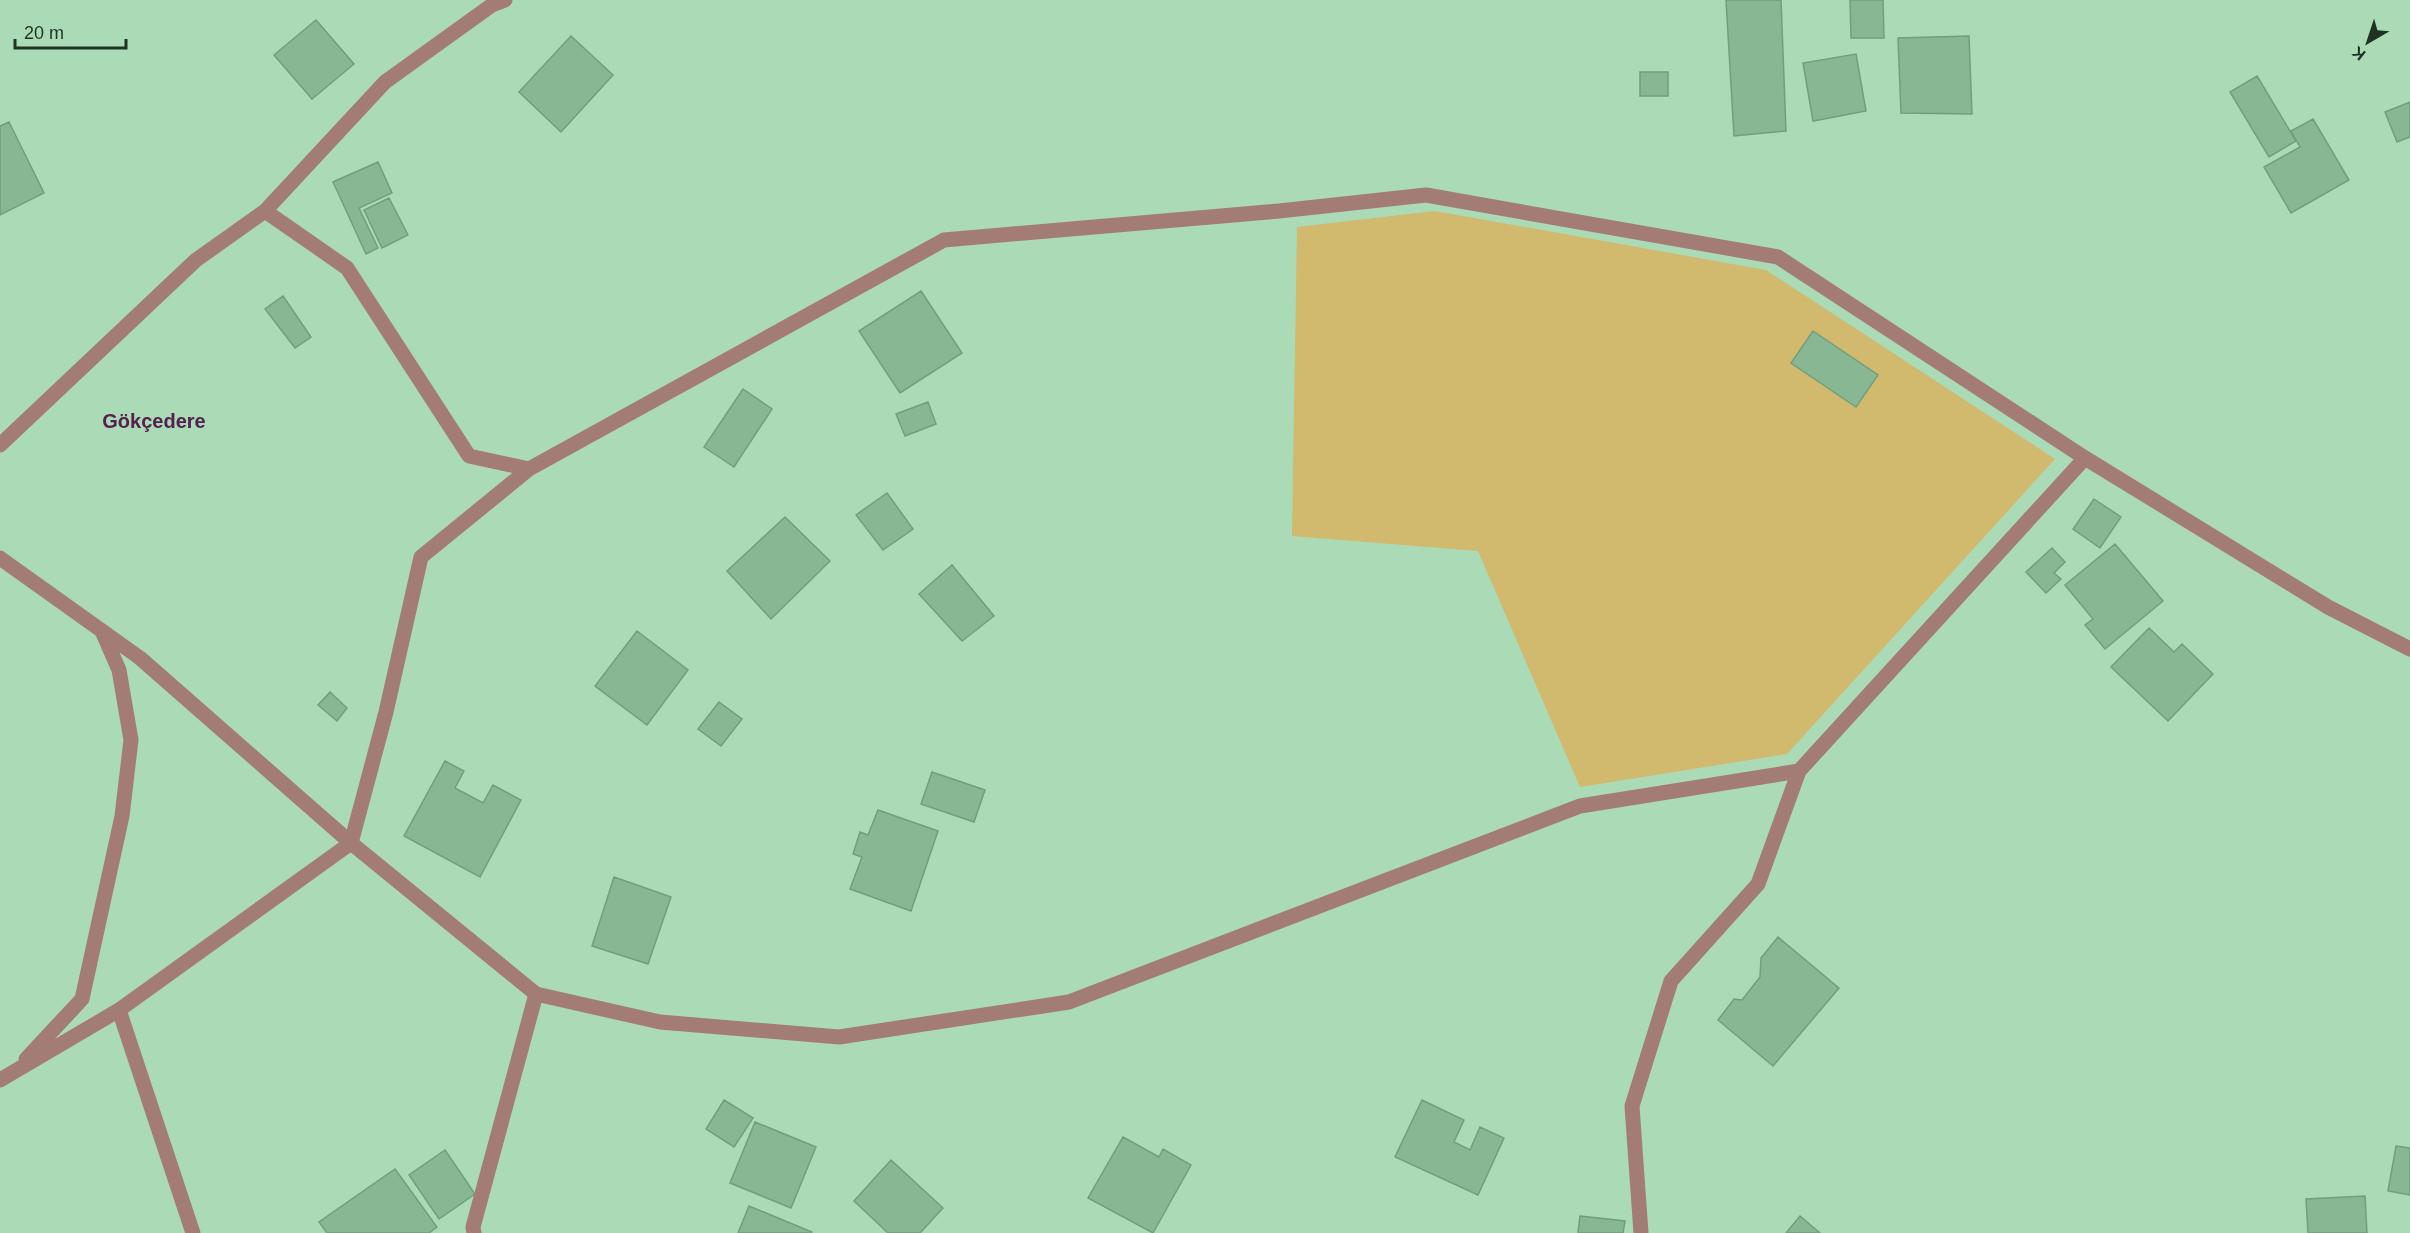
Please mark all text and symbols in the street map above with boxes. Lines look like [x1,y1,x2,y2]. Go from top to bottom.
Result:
scale bar [15,12,126,50]
north arrow [2338,12,2398,72]
text: 20 m [24,23,64,43]
text: K [2349,43,2369,64]
district label: Gökçedere [102,410,206,432]

